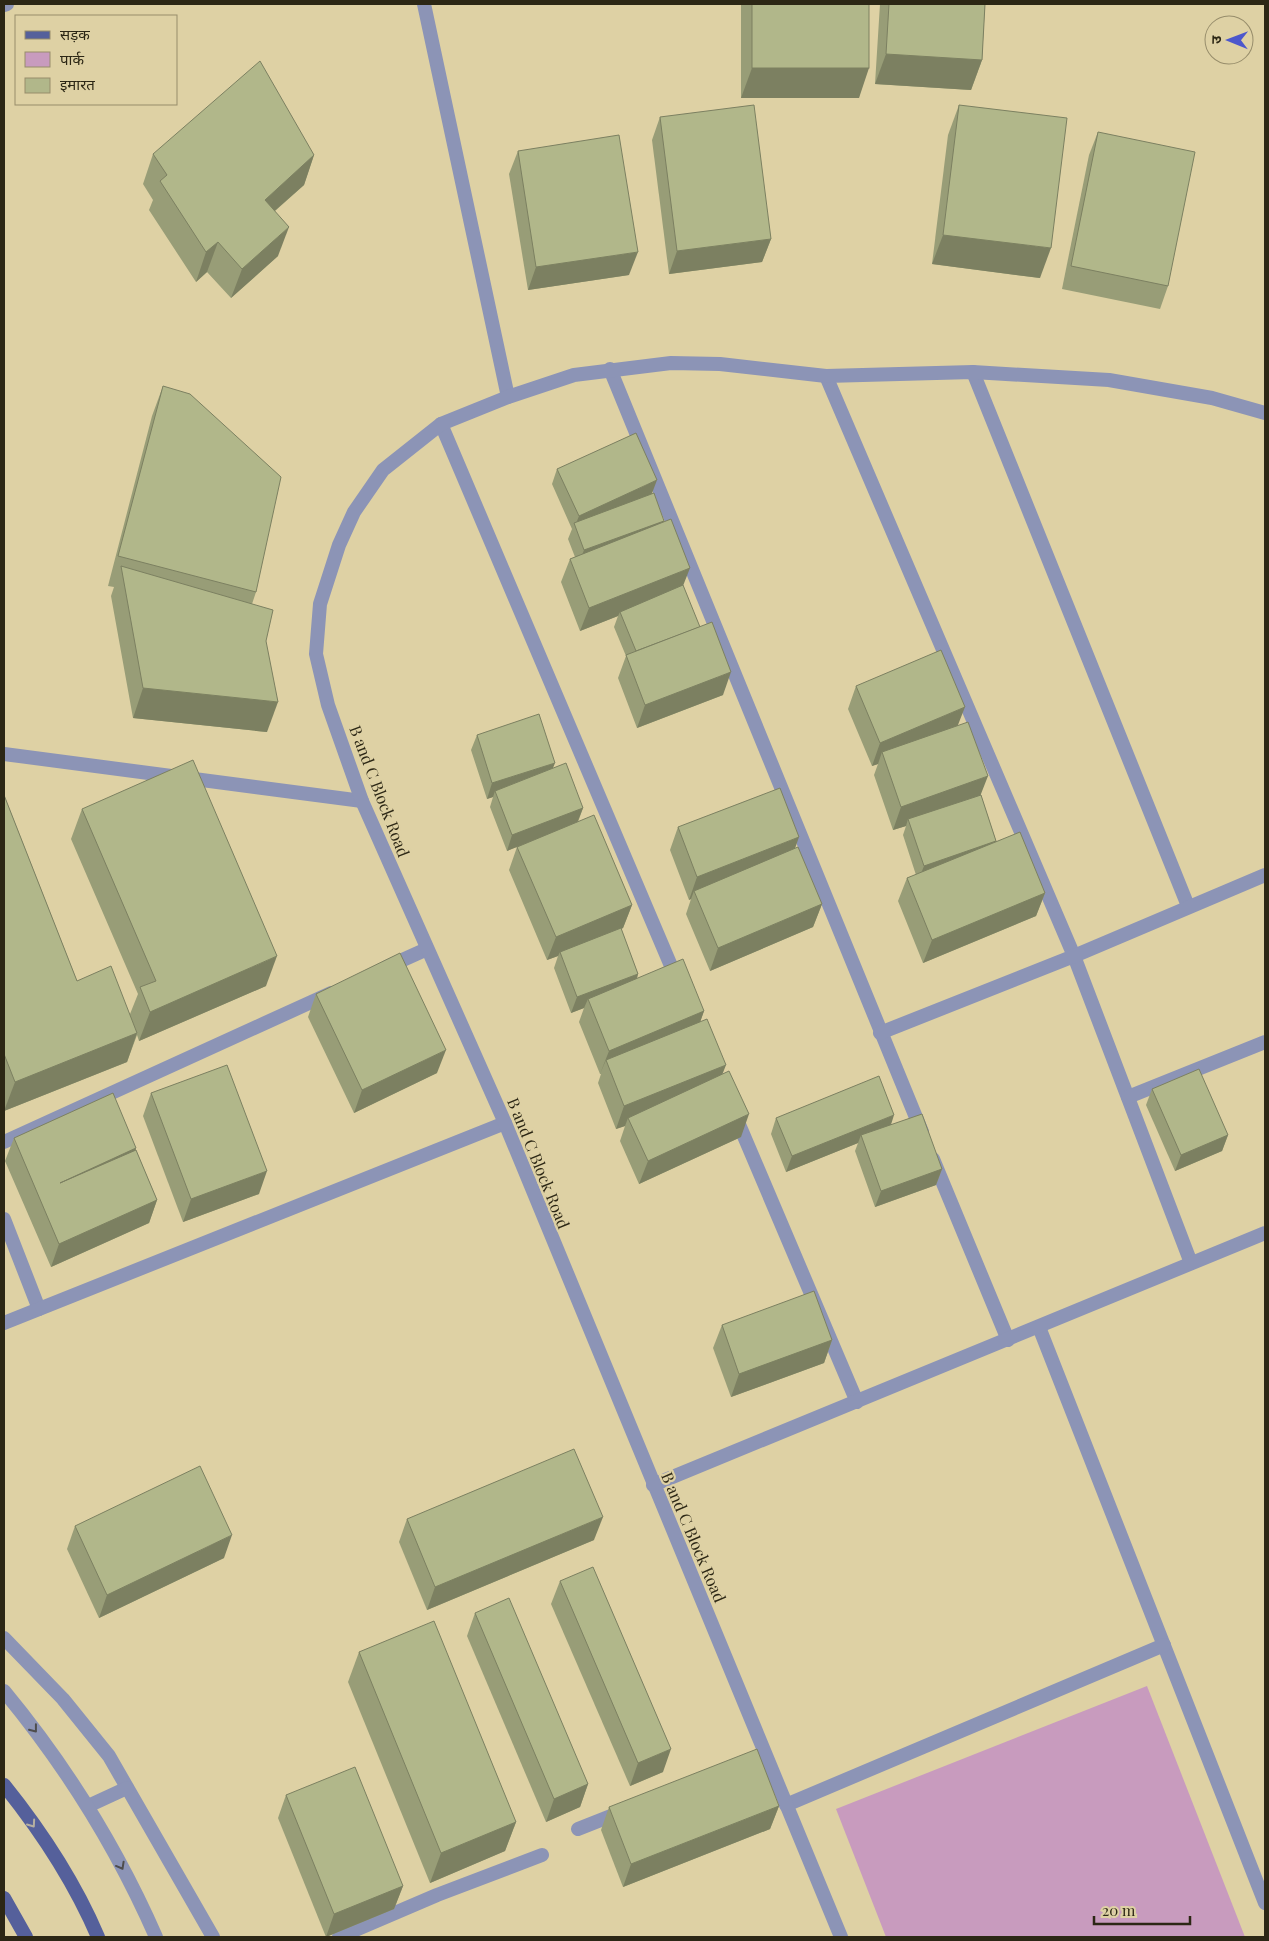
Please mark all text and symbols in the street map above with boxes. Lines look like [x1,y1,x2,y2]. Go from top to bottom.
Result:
legend [15,15,178,105]
north arrow [1204,15,1254,65]
text: सड़क [60,24,90,44]
text: उ [1206,35,1225,44]
text: पार्क [60,49,84,69]
text: इमारत [60,74,95,94]
street label: B and C Block Road [345,722,415,860]
street label: B and C Block Road [503,1094,575,1232]
street label: B and C Block Road [657,1469,731,1605]
one-way arrow [28,1723,36,1732]
one-way arrow [26,1818,35,1828]
one-way arrow [115,1861,125,1870]
scale bar [1094,1894,1190,1926]
text: 20 m [1102,1900,1136,1920]

